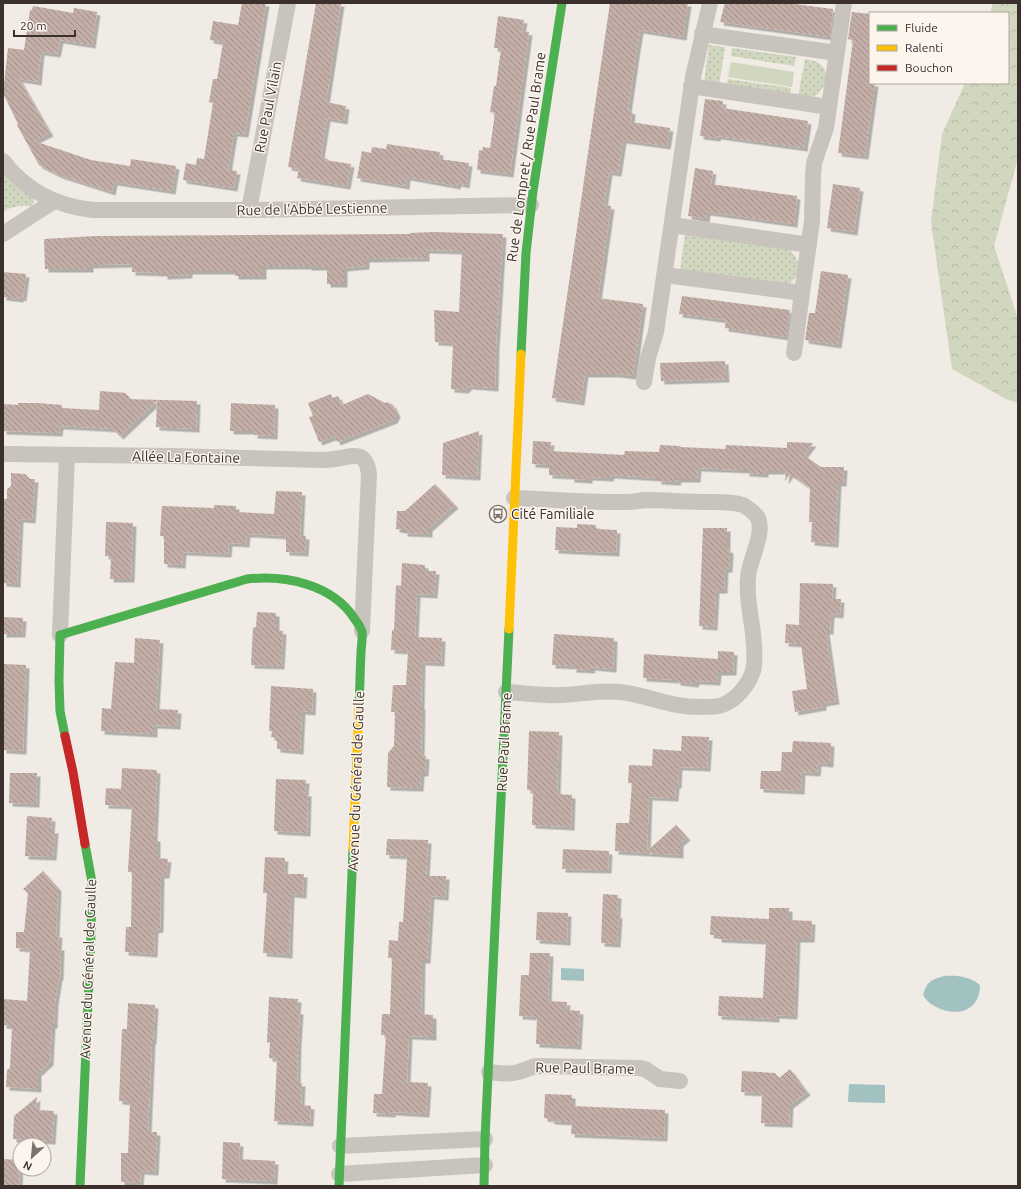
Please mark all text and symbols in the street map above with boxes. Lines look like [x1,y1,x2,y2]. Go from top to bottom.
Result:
scale bar [14,12,75,38]
legend [869,12,1009,84]
text: 20 m [20,19,47,32]
text: Fluide [905,21,938,34]
text: Ralenti [905,41,943,54]
street label: Rue de Lompret / Rue Paul Brame [503,51,549,263]
street label: Rue Paul Vilain [251,60,285,154]
text: Bouchon [905,61,953,74]
street label: Rue de l'Abbé Lestienne [237,200,387,218]
street label: Allée La Fontaine [132,448,240,466]
bus stop icon: Cité Familiale [488,504,508,524]
place label: Cité Familiale [511,506,595,522]
street label: Avenue du Général de Gaulle [345,691,367,871]
street label: Rue Paul Brame [493,692,515,792]
street label: Avenue du Général de Gaulle [77,879,99,1059]
street label: Rue Paul Brame [535,1059,635,1077]
north arrow [12,1137,52,1177]
text: N [21,1159,34,1173]

